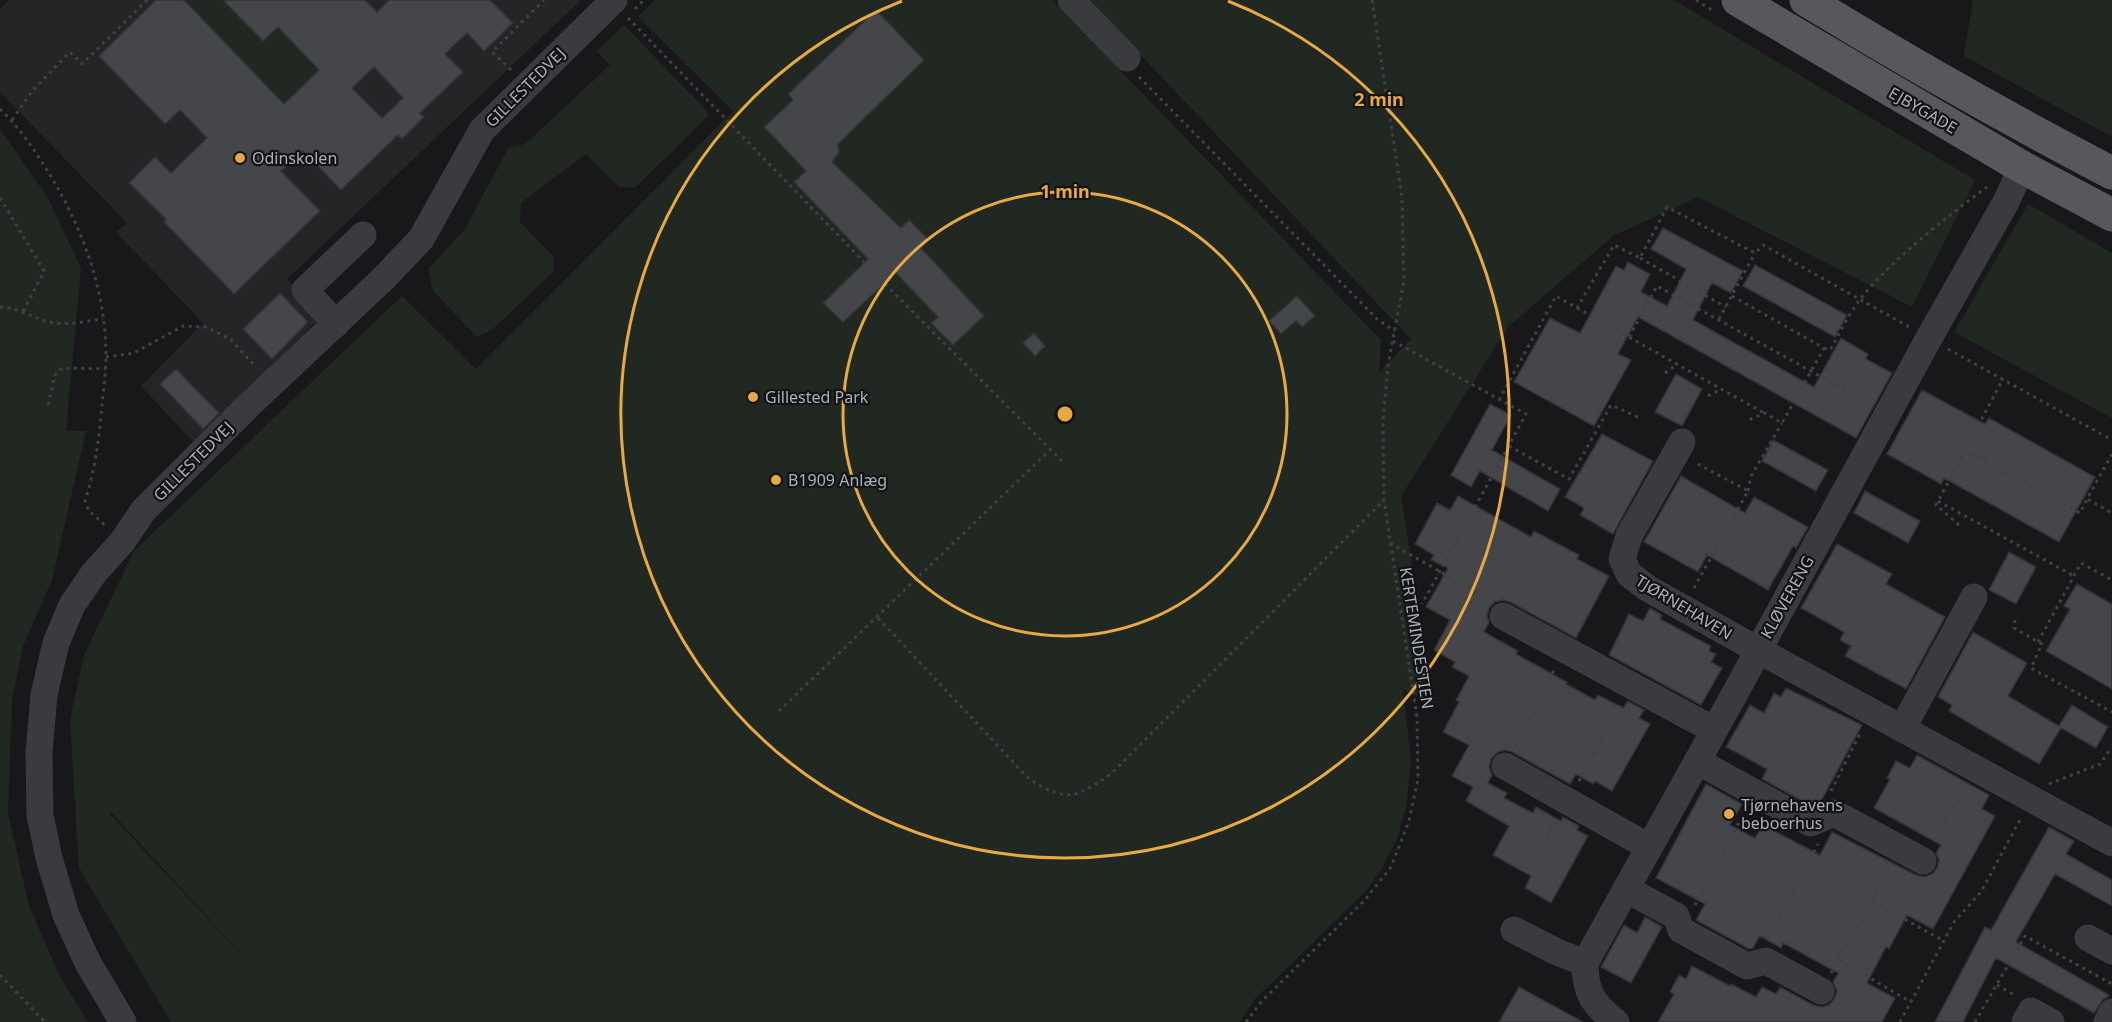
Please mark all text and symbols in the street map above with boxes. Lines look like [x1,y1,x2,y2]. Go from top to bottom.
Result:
street label: GILLESTEDVEJ [480,42,570,132]
street label: EJBYGADE [1885,82,1961,138]
text: 2 min [1354,87,1404,111]
place label: Odinskolen [252,147,337,169]
marker: Odinskolen [233,151,247,165]
text: 1 min [1040,179,1090,203]
place label: Gillested Park [765,386,869,408]
marker: Gillested Park [746,390,760,404]
centre of rings [1055,404,1075,424]
street label: GILLESTEDVEJ [148,416,238,506]
place label: B1909 Anlæg [788,469,887,491]
marker: B1909 Anlæg [769,473,783,487]
street label: KLØVERENG [1755,552,1819,642]
street label: KERTEMINDESTIEN [1395,565,1439,711]
street label: TJØRNEHAVEN [1632,570,1736,644]
place label: Tjørnehavens beboerhus [1741,794,1843,834]
marker: Tjørnehavens beboerhus [1722,807,1736,821]

